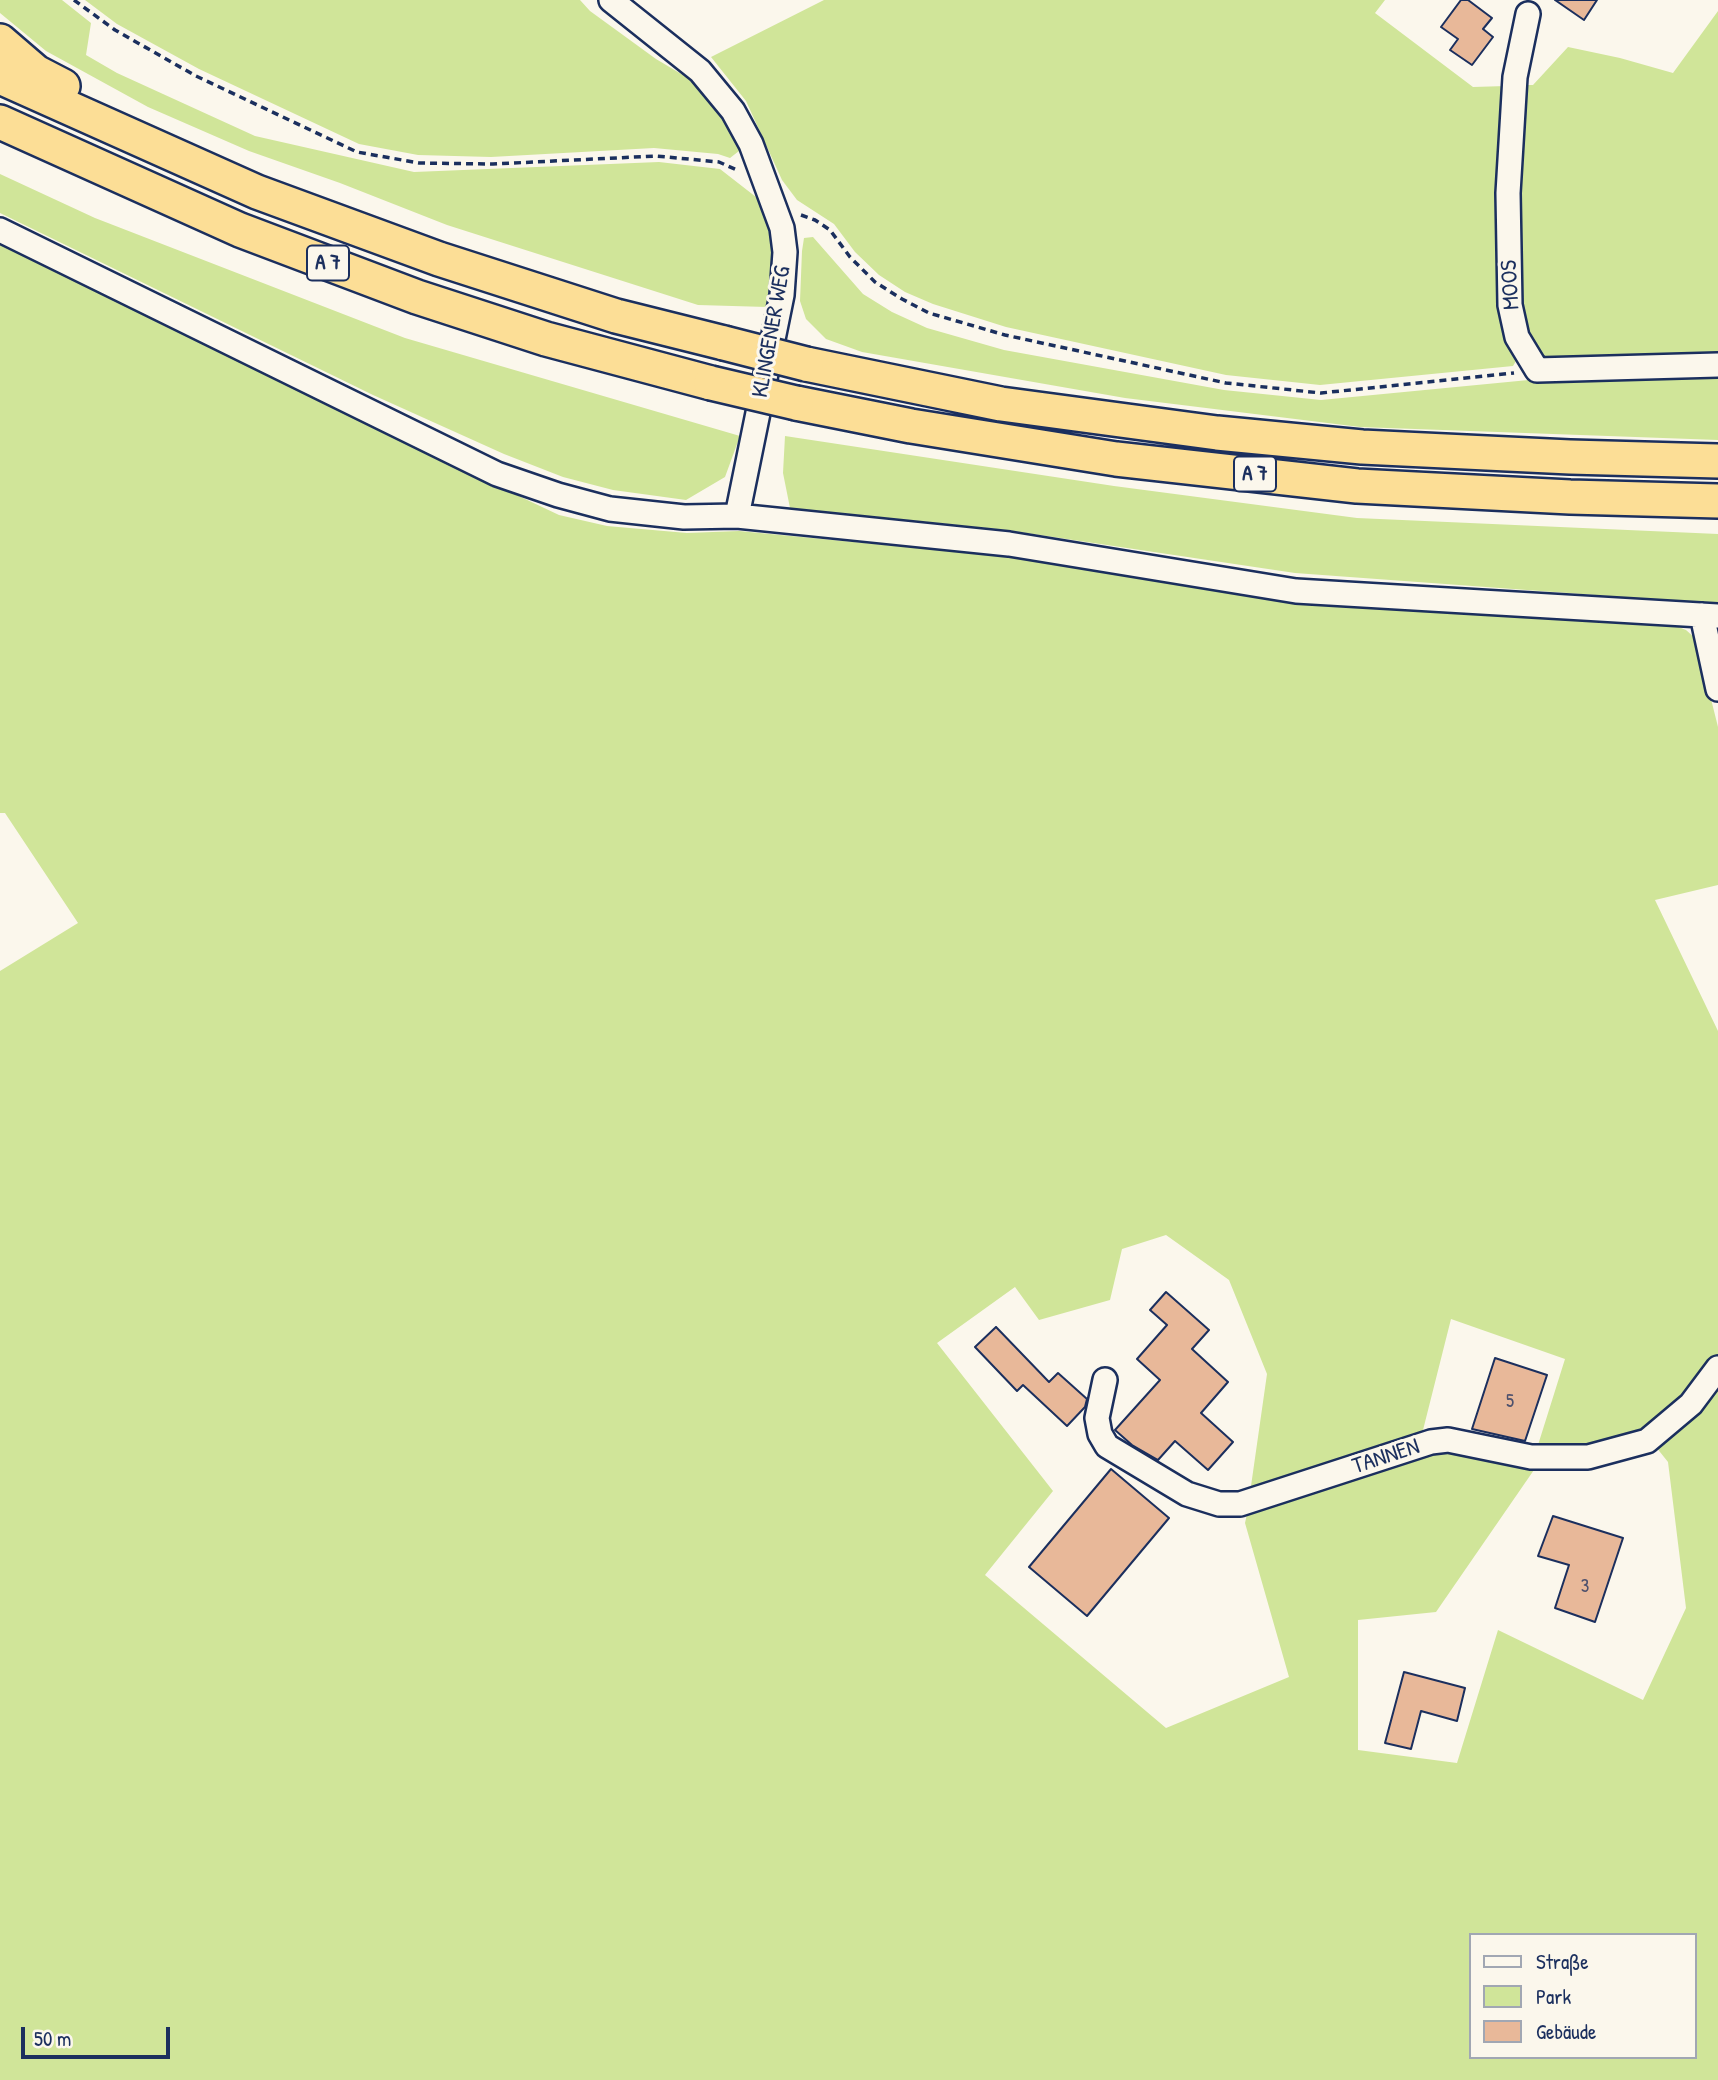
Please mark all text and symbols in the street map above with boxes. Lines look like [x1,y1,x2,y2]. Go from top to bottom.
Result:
road number: A 7 [307,246,349,280]
street label: MOOS [1496,259,1526,311]
street label: KLINGENER WEG [747,264,797,400]
road number: A 7 [1234,456,1276,491]
house number: 5 [1506,1391,1514,1413]
street label: TANNEN [1349,1433,1423,1481]
house number: 3 [1581,1576,1589,1598]
legend [1470,1933,1697,2059]
text: Straße [1536,1947,1589,1976]
text: Park [1536,1982,1571,2011]
scale bar [24,2014,173,2058]
text: Gebäude [1536,2017,1596,2046]
text: 50 m [34,2024,71,2053]

